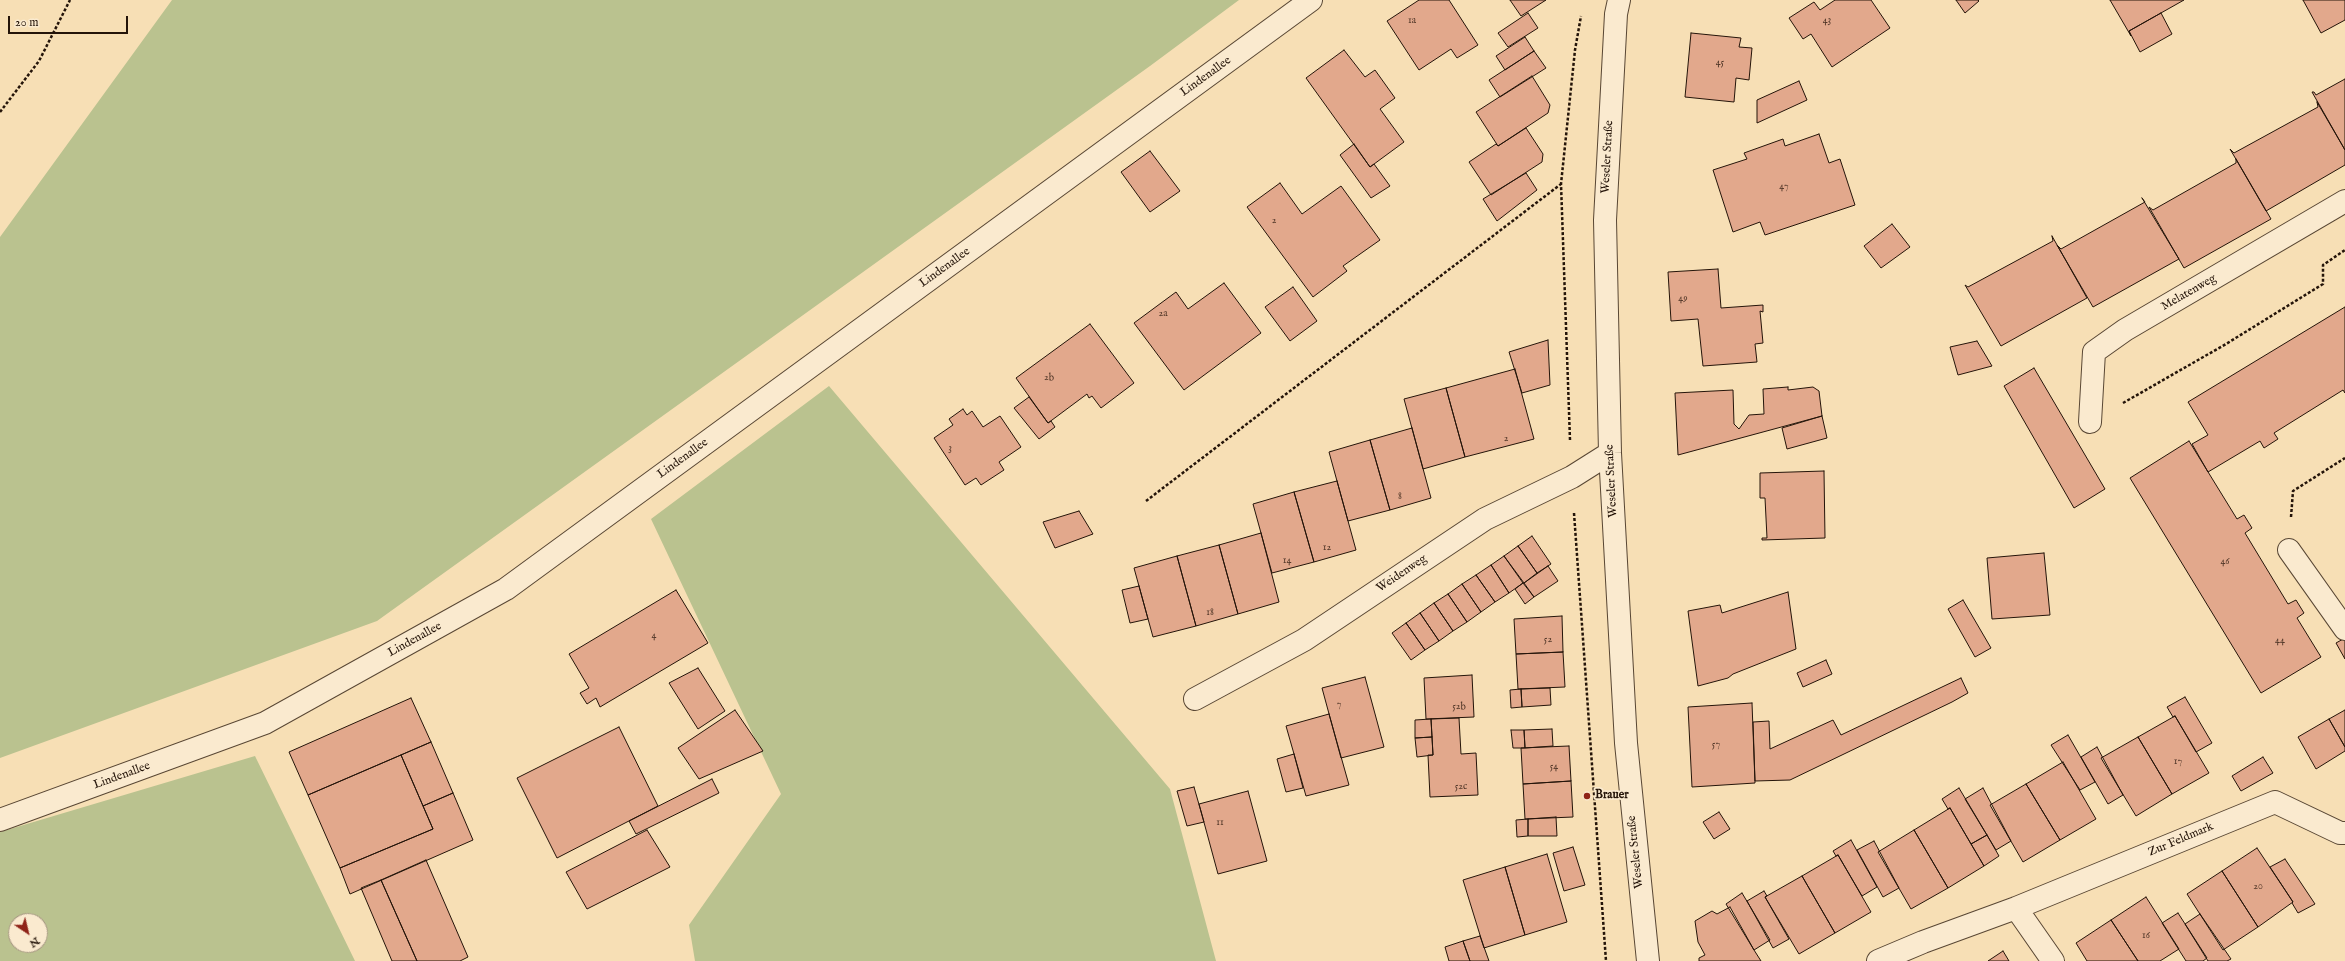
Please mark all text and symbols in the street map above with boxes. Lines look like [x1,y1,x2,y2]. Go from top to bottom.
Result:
scale bar [10,8,130,34]
text: 20 m [15,15,38,30]
house number: 1a [1408,15,1416,27]
house number: 43 [1823,15,1831,27]
street label: Lindenallee [1178,54,1234,100]
house number: 45 [1716,57,1724,69]
street label: Weseler Straße [1599,120,1617,194]
house number: 47 [1779,181,1789,193]
house number: 2 [1272,215,1276,227]
street label: Lindenallee [917,245,973,291]
street label: Melatenweg [2159,272,2219,314]
house number: 49 [1678,293,1688,305]
house number: 2a [1158,308,1168,320]
house number: 2b [1044,372,1054,384]
house number: 2 [1504,433,1508,445]
street label: Lindenallee [655,436,711,482]
house number: 3 [948,443,952,455]
street label: Weseler Straße [1603,444,1621,518]
house number: 8 [1398,491,1402,503]
house number: 12 [1323,542,1331,554]
street label: Weidenweg [1374,552,1430,596]
house number: 14 [1283,555,1291,567]
house number: 46 [2220,556,2230,568]
house number: 18 [1206,607,1214,619]
street label: Lindenallee [386,619,444,661]
house number: 4 [652,630,656,642]
house number: 52 [1544,634,1552,646]
house number: 44 [2275,635,2285,647]
house number: 7 [1337,699,1341,711]
house number: 52b [1452,701,1466,713]
house number: 57 [1712,739,1720,751]
house number: 17 [2174,756,2182,768]
street label: Lindenallee [92,759,152,793]
house number: 54 [1550,761,1558,773]
house number: 52c [1455,781,1467,793]
place label: Brauer [1595,789,1629,803]
marker: Brauer [1582,791,1592,801]
street label: Weseler Straße [1625,815,1647,889]
house number: 11 [1216,817,1224,829]
street label: Zur Feldmark [2146,820,2216,860]
house number: 20 [2253,881,2263,893]
north arrow [8,913,48,953]
house number: 16 [2142,930,2150,942]
text: N [26,934,42,950]

